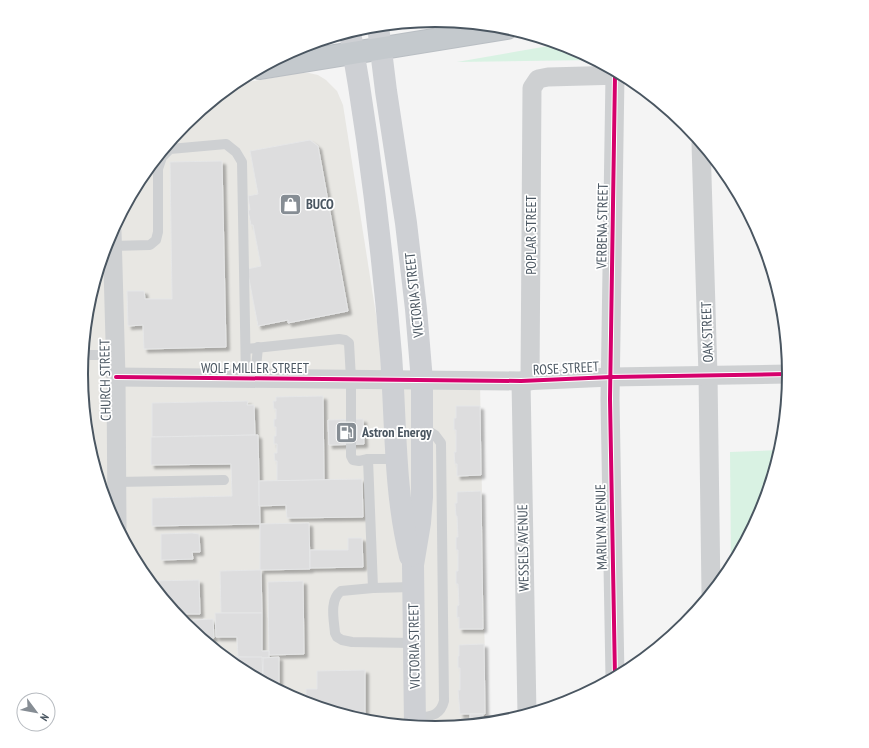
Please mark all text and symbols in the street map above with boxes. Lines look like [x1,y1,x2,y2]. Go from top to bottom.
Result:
street label: VERBENA STREET [592,182,612,270]
shop icon: BUCO [277,191,303,217]
street label: POPLAR STREET [522,194,540,275]
place label: BUCO [306,195,334,213]
street label: VICTORIA STREET [400,251,428,339]
street label: OAK STREET [697,301,717,363]
street label: CHURCH STREET [95,338,115,421]
street label: ROSE STREET [532,357,600,379]
street label: WOLF MILLER STREET [201,359,310,377]
fuel station icon: Astron Energy [333,419,359,445]
place label: Astron Energy [361,423,432,441]
street label: MARILYN AVENUE [591,484,611,570]
street label: WESSELS AVENUE [513,504,533,592]
street label: VICTORIA STREET [404,602,424,690]
north arrow [16,692,56,732]
text: N [37,711,52,724]

